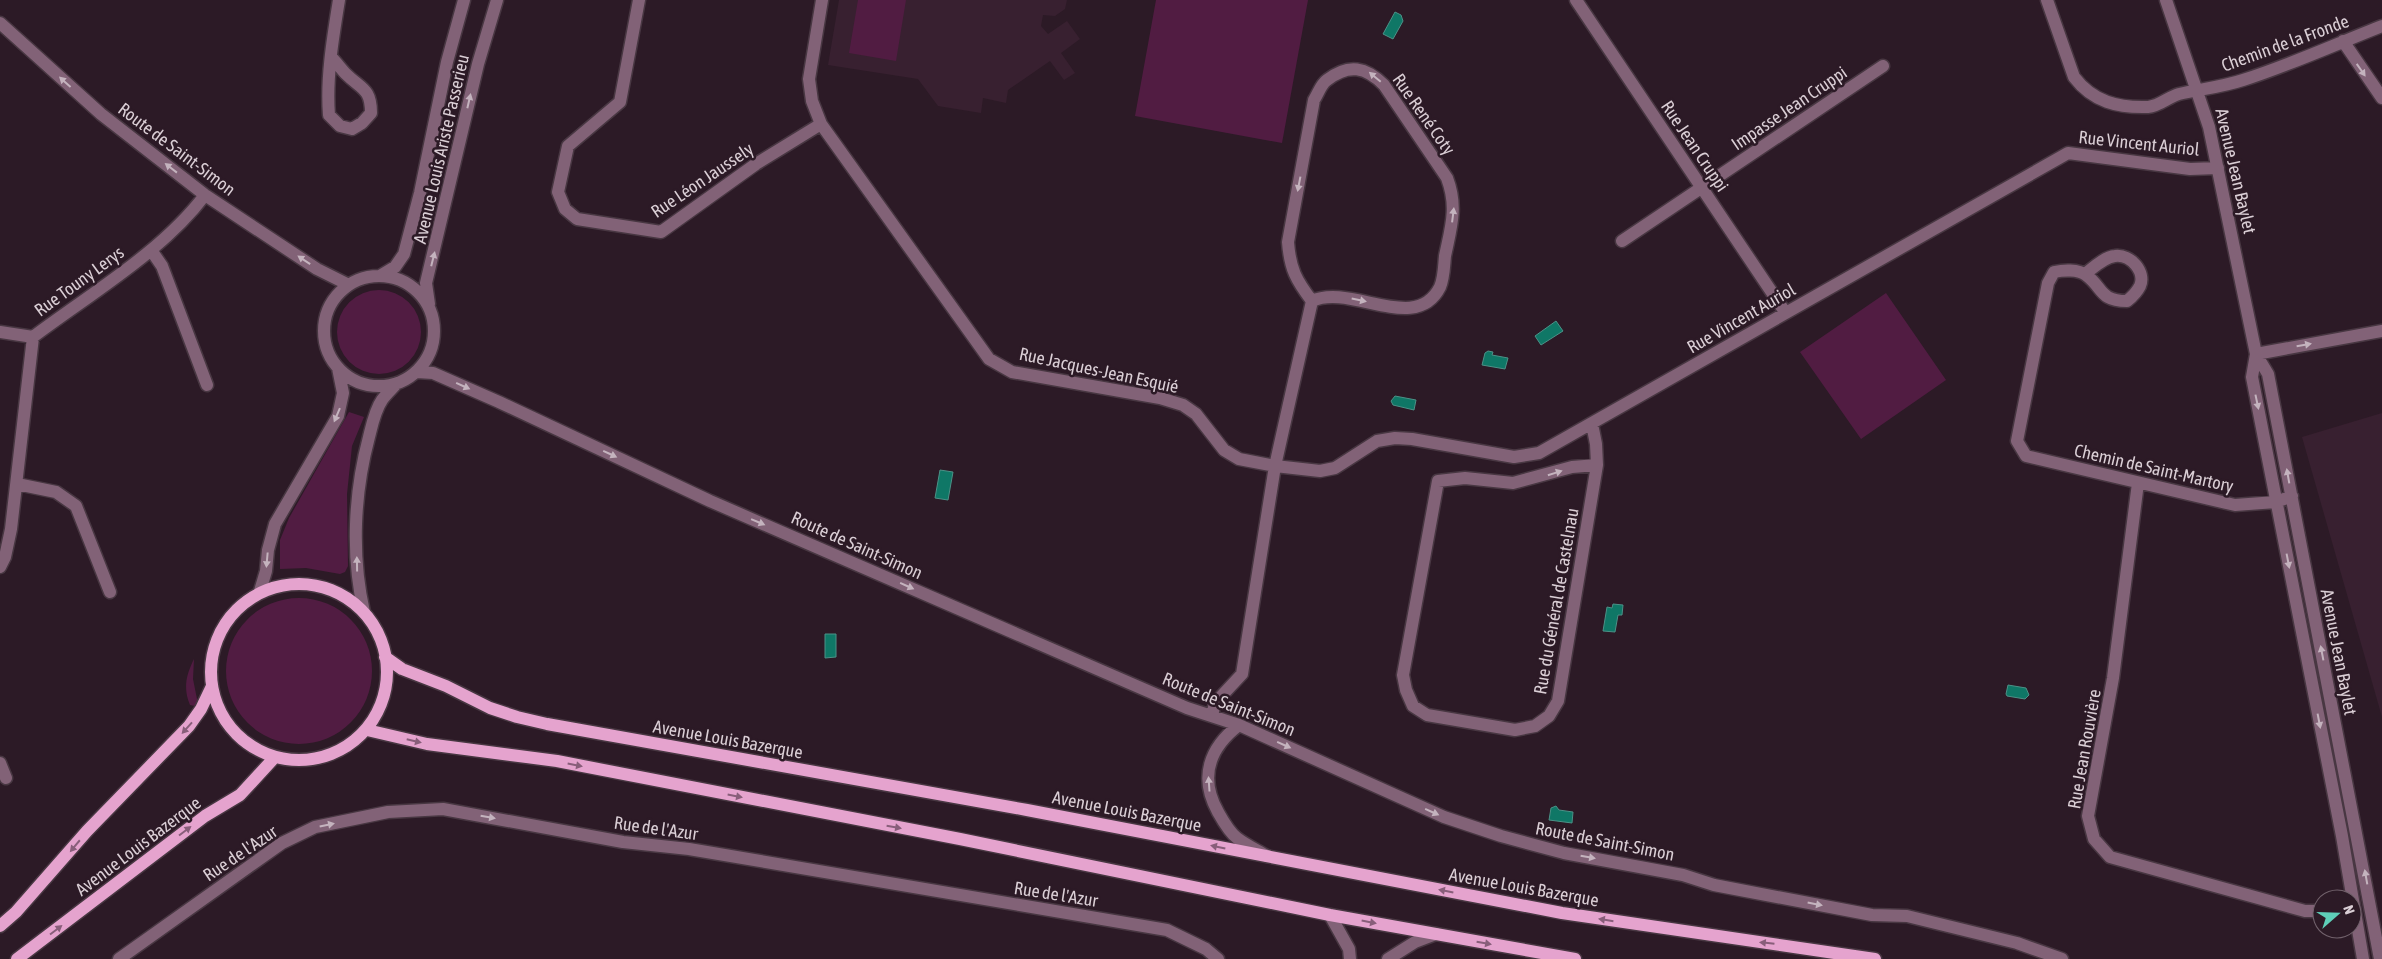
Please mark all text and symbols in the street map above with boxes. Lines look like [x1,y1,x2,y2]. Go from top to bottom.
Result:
street label: Chemin de la Fronde [2218,10,2352,76]
street label: Avenue Louis Ariste Passerieu [409,52,473,246]
street label: Impasse Jean Cruppi [1727,62,1851,154]
one-way arrow [2356,63,2367,76]
street label: Rue René Coty [1388,69,1460,159]
one-way arrow [1369,72,1382,83]
one-way arrow [59,76,71,88]
one-way arrow [465,93,473,108]
street label: Rue Jean Cruppi [1657,97,1733,195]
street label: Route de Saint-Simon [114,98,240,200]
street label: Avenue Jean Baylet [2211,106,2261,236]
street label: Rue Vincent Auriol [2078,126,2201,160]
street label: Rue Léon Jaussely [647,138,757,222]
one-way arrow [165,162,178,173]
one-way arrow [1294,176,1302,192]
one-way arrow [1449,207,1457,223]
street label: Rue Touny Lerys [30,242,128,320]
one-way arrow [429,252,437,267]
one-way arrow [297,256,311,265]
street label: Rue Vincent Auriol [1683,278,1799,357]
one-way arrow [1352,297,1368,305]
one-way arrow [2296,341,2312,349]
street label: Rue Jacques-Jean Esquié [1017,343,1181,397]
one-way arrow [456,383,470,391]
one-way arrow [2253,394,2261,410]
one-way arrow [333,408,341,422]
street label: Chemin de Saint-Martory [2072,439,2236,497]
one-way arrow [603,450,617,458]
one-way arrow [2284,468,2292,484]
one-way arrow [1548,469,1563,477]
street label: Rue du Général de Castelnau [1529,506,1583,696]
street label: Route de Saint-Simon [788,507,926,583]
one-way arrow [751,518,765,526]
one-way arrow [263,552,271,568]
one-way arrow [2284,554,2292,570]
one-way arrow [353,556,361,572]
one-way arrow [900,582,914,590]
street label: Avenue Jean Baylet [2316,587,2362,717]
one-way arrow [2317,644,2325,660]
street label: Route de Saint-Simon [1160,668,1298,740]
street label: Rue Jean Rouvière [2063,687,2105,811]
one-way arrow [2315,713,2323,728]
street label: Avenue Louis Bazerque [652,716,804,762]
one-way arrow [181,721,192,734]
one-way arrow [407,737,422,745]
one-way arrow [1277,742,1291,750]
one-way arrow [568,761,584,769]
one-way arrow [1204,775,1212,791]
street label: Avenue Louis Bazerque [1051,786,1203,836]
street label: Avenue Louis Bazerque [71,792,205,900]
one-way arrow [727,793,743,801]
one-way arrow [1425,808,1439,816]
street label: Rue de l'Azur [613,812,700,844]
one-way arrow [480,814,496,822]
street label: Route de Saint-Simon [1534,817,1676,865]
street label: Rue de l'Azur [199,820,281,885]
one-way arrow [320,820,336,828]
one-way arrow [886,824,902,832]
one-way arrow [178,826,191,837]
one-way arrow [69,839,80,852]
one-way arrow [1211,843,1226,851]
one-way arrow [1580,854,1596,862]
street label: Avenue Louis Bazerque [1448,864,1600,910]
one-way arrow [2361,868,2369,884]
street label: Rue de l'Azur [1013,877,1100,911]
one-way arrow [1438,887,1454,895]
north arrow [2312,889,2362,939]
one-way arrow [1807,900,1823,908]
text: N [2340,903,2358,916]
one-way arrow [1598,916,1614,924]
one-way arrow [1361,918,1377,926]
one-way arrow [49,924,62,935]
one-way arrow [1476,939,1492,947]
one-way arrow [1759,939,1775,947]

